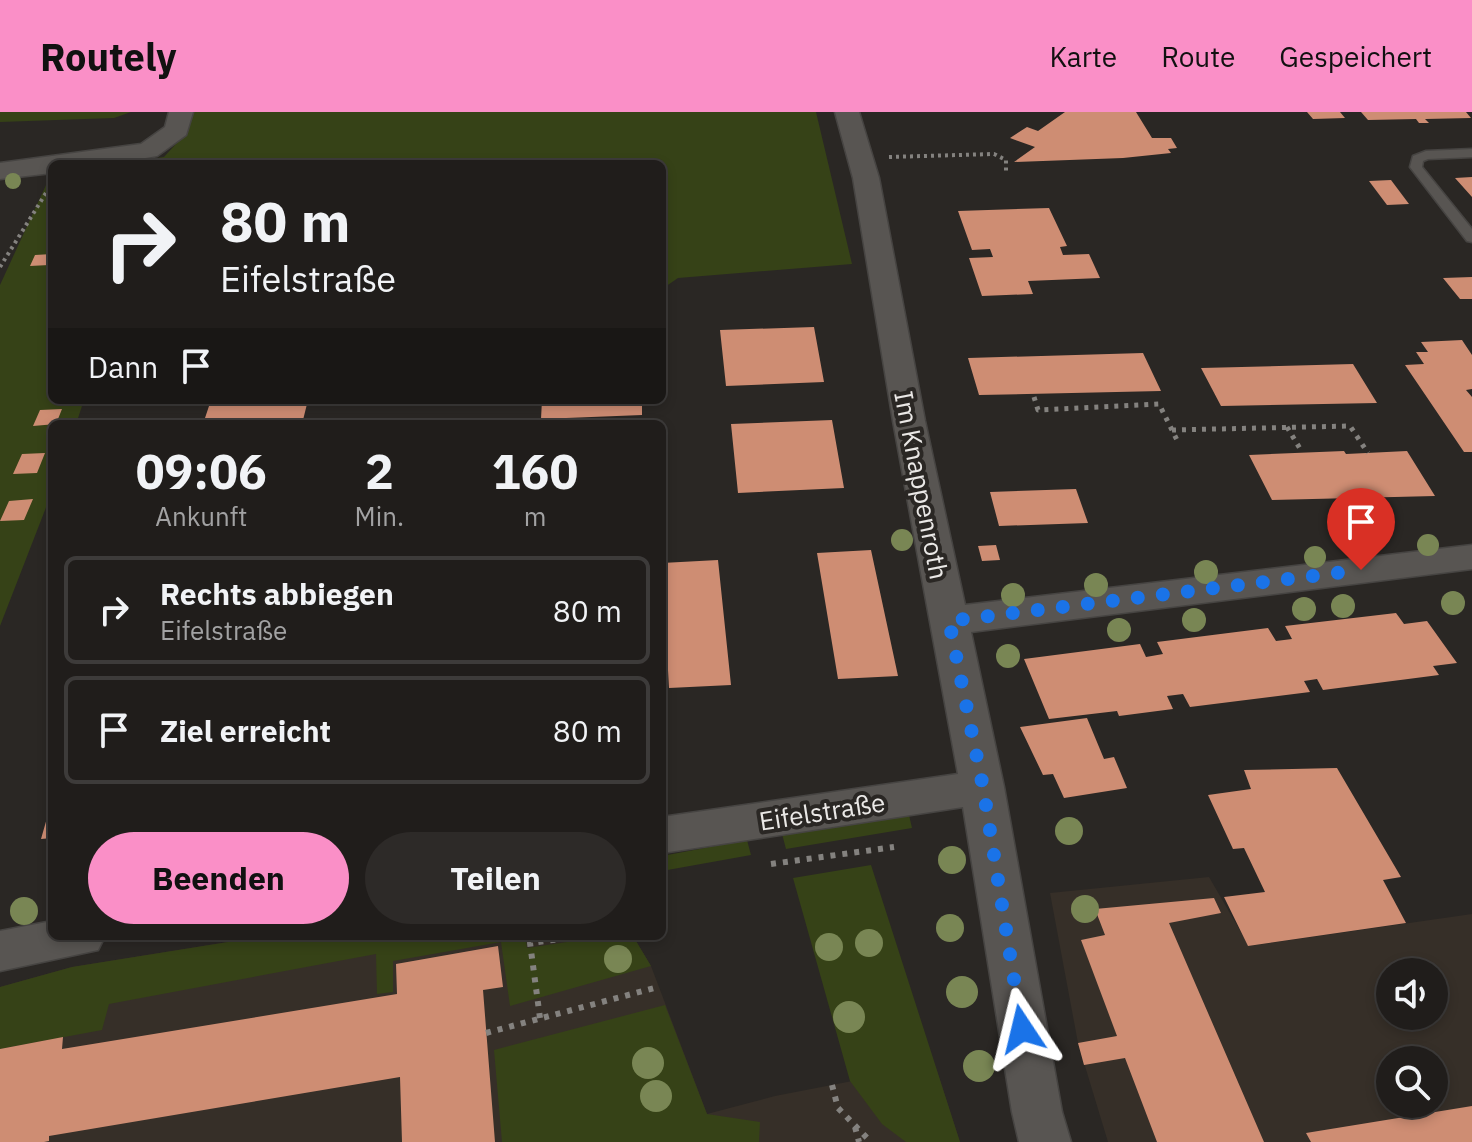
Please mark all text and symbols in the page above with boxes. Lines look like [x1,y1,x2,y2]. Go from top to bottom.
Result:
text: Routely [40,32,176,81]
text: Karte [1049,38,1117,75]
text: Route [1161,38,1235,75]
text: Gespeichert [1279,38,1432,75]
text: 80 m [220,185,350,257]
icon: right [88,192,192,296]
text: Eifelstraße [220,255,396,302]
icon: arrive [174,344,218,388]
text: Dann [88,347,158,386]
street label: Im Knappenroth [887,388,957,582]
text: 09:06 [136,440,267,502]
text: 2 [365,440,394,502]
text: 160 [492,440,578,502]
pin [1327,488,1395,570]
text: Ankunft [155,499,247,533]
text: Min. [355,499,404,533]
text: m [524,499,546,533]
icon: arrive [1339,500,1383,544]
text: Rechts abbiegen [160,574,394,613]
icon: right [92,588,136,632]
text: 80 m [553,591,622,630]
text: Eifelstraße [160,613,287,647]
icon: arrive [92,708,136,752]
text: Ziel erreicht [160,711,331,750]
text: 80 m [553,711,622,750]
street label: Eifelstraße [757,784,887,838]
button: Beenden [88,832,349,924]
button: Teilen [365,832,626,924]
map controls [1376,958,1448,1118]
button: sound [1376,958,1448,1030]
position arrow [980,987,1064,1071]
button: search [1376,1046,1448,1118]

